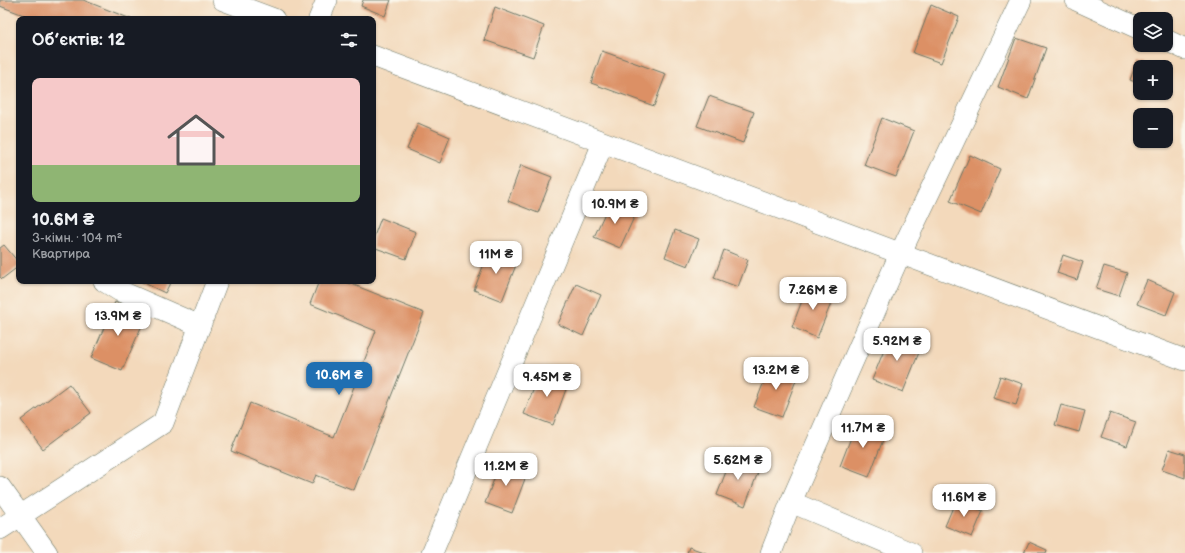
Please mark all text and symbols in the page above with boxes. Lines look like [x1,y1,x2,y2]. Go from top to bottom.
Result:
map controls [1133,12,1173,148]
button: layers [1133,12,1173,52]
icon: filters [338,29,360,51]
text: Об’єктів: 12 [32,30,125,50]
button: + [1133,60,1173,100]
icon: home [160,104,232,176]
button: − [1133,108,1173,148]
pin: 10.9M ₴ [578,191,652,225]
text: 10.9M ₴ [591,196,639,212]
text: 10.6M ₴ [32,210,94,230]
text: 3-кімн. · 104 m² [32,230,122,246]
pin: 11M ₴ [468,241,524,275]
text: Квартира [32,246,90,262]
text: 11M ₴ [479,246,513,262]
pin: 7.26M ₴ [776,277,850,311]
text: 7.26M ₴ [788,282,838,298]
pin: 13.9M ₴ [81,303,155,337]
text: 13.9M ₴ [95,308,141,324]
pin: 5.92M ₴ [860,328,934,362]
text: 5.92M ₴ [872,333,922,349]
pin: 13.2M ₴ [739,357,813,391]
pin: 10.6M ₴ [302,362,376,396]
text: 13.2M ₴ [752,362,800,378]
pin: 9.45M ₴ [510,364,584,398]
text: 10.6M ₴ [315,367,363,383]
text: 9.45M ₴ [522,369,572,385]
pin: 11.7M ₴ [826,415,900,449]
text: 11.7M ₴ [841,420,885,436]
pin: 5.62M ₴ [701,447,775,481]
text: 5.62M ₴ [713,452,763,468]
pin: 11.2M ₴ [469,453,543,487]
text: 11.2M ₴ [484,458,528,474]
pin: 11.6M ₴ [927,484,1001,518]
text: 11.6M ₴ [941,489,987,505]

